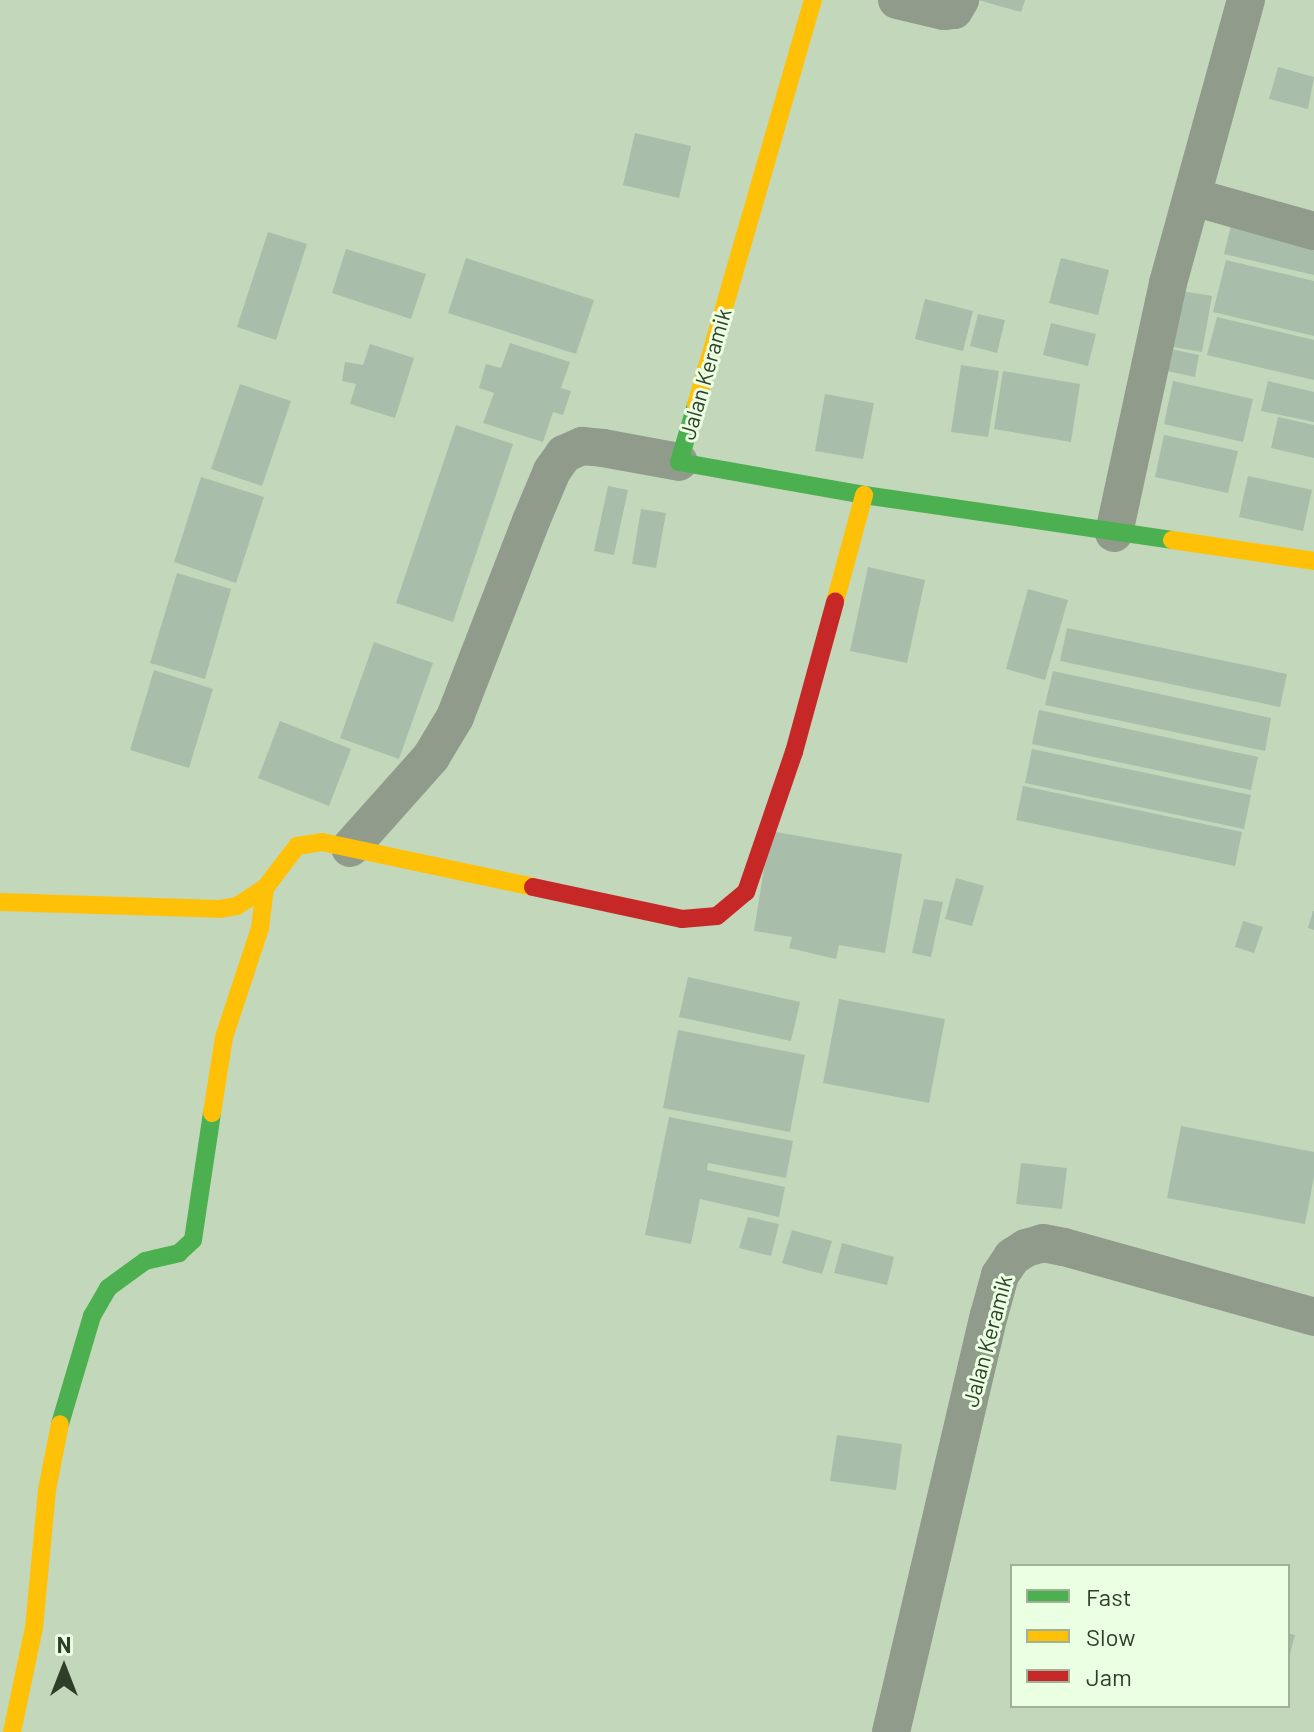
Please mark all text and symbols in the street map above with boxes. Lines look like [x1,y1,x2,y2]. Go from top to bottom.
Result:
street label: Jalan Keramik [674,305,736,443]
street label: Jalan Keramik [957,1272,1017,1410]
legend [1010,1564,1290,1708]
text: Fast [1086,1582,1131,1611]
text: Slow [1086,1622,1135,1651]
north arrow [24,1628,104,1708]
text: N [57,1631,71,1657]
text: Jam [1086,1662,1132,1691]

